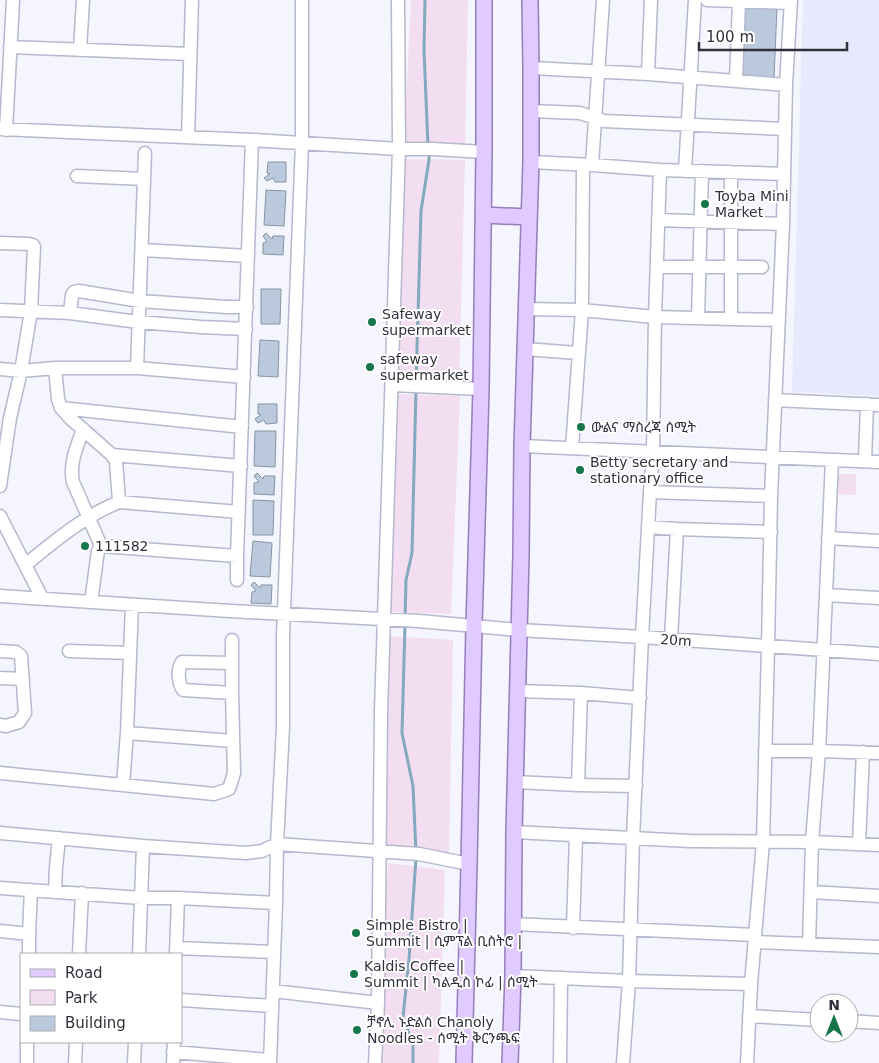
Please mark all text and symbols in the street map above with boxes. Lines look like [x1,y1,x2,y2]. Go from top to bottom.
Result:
scale bar [699,20,846,52]
text: 100 m [706,28,754,46]
place label: Toyba Mini Market [714,188,789,220]
marker: Toyba Mini Market [699,198,711,210]
place label: Safeway supermarket [382,306,471,338]
marker: Safeway supermarket [366,316,378,328]
place label: safeway supermarket [380,351,469,383]
marker: safeway supermarket [364,361,376,373]
place label: ውልና ማስረጃ ሰሚት [591,419,697,435]
marker: ውልና ማስረጃ ሰሚት [575,421,587,433]
place label: Betty secretary and stationary office [590,454,729,486]
marker: Betty secretary and stationary office [574,464,586,476]
place label: 111582 [95,538,148,554]
marker: 111582 [79,540,91,552]
street label: 20m [660,631,692,649]
place label: Simple Bistro | Summit | ሲምፕል ቢስትሮ | [366,917,522,950]
marker: Simple Bistro | Summit | ሲምፕል ቢስትሮ | [350,927,362,939]
legend [20,953,182,1043]
place label: Kaldis Coffee | Summit | ካልዲስ ኮፊ | ሰሚት [364,958,538,991]
text: Road [65,964,103,982]
marker: Kaldis Coffee | Summit | ካልዲስ ኮፊ | ሰሚት [348,968,360,980]
text: Park [65,989,98,1007]
north arrow [809,993,859,1043]
text: N [828,997,840,1013]
text: Building [65,1014,126,1032]
place label: ቻኖሊ ኑድልስ Chanoly Noodles - ሰሚት ቅርንጫፍ [367,1014,520,1046]
marker: ቻኖሊ ኑድልስ Chanoly Noodles - ሰሚት ቅርንጫፍ [351,1024,363,1036]

